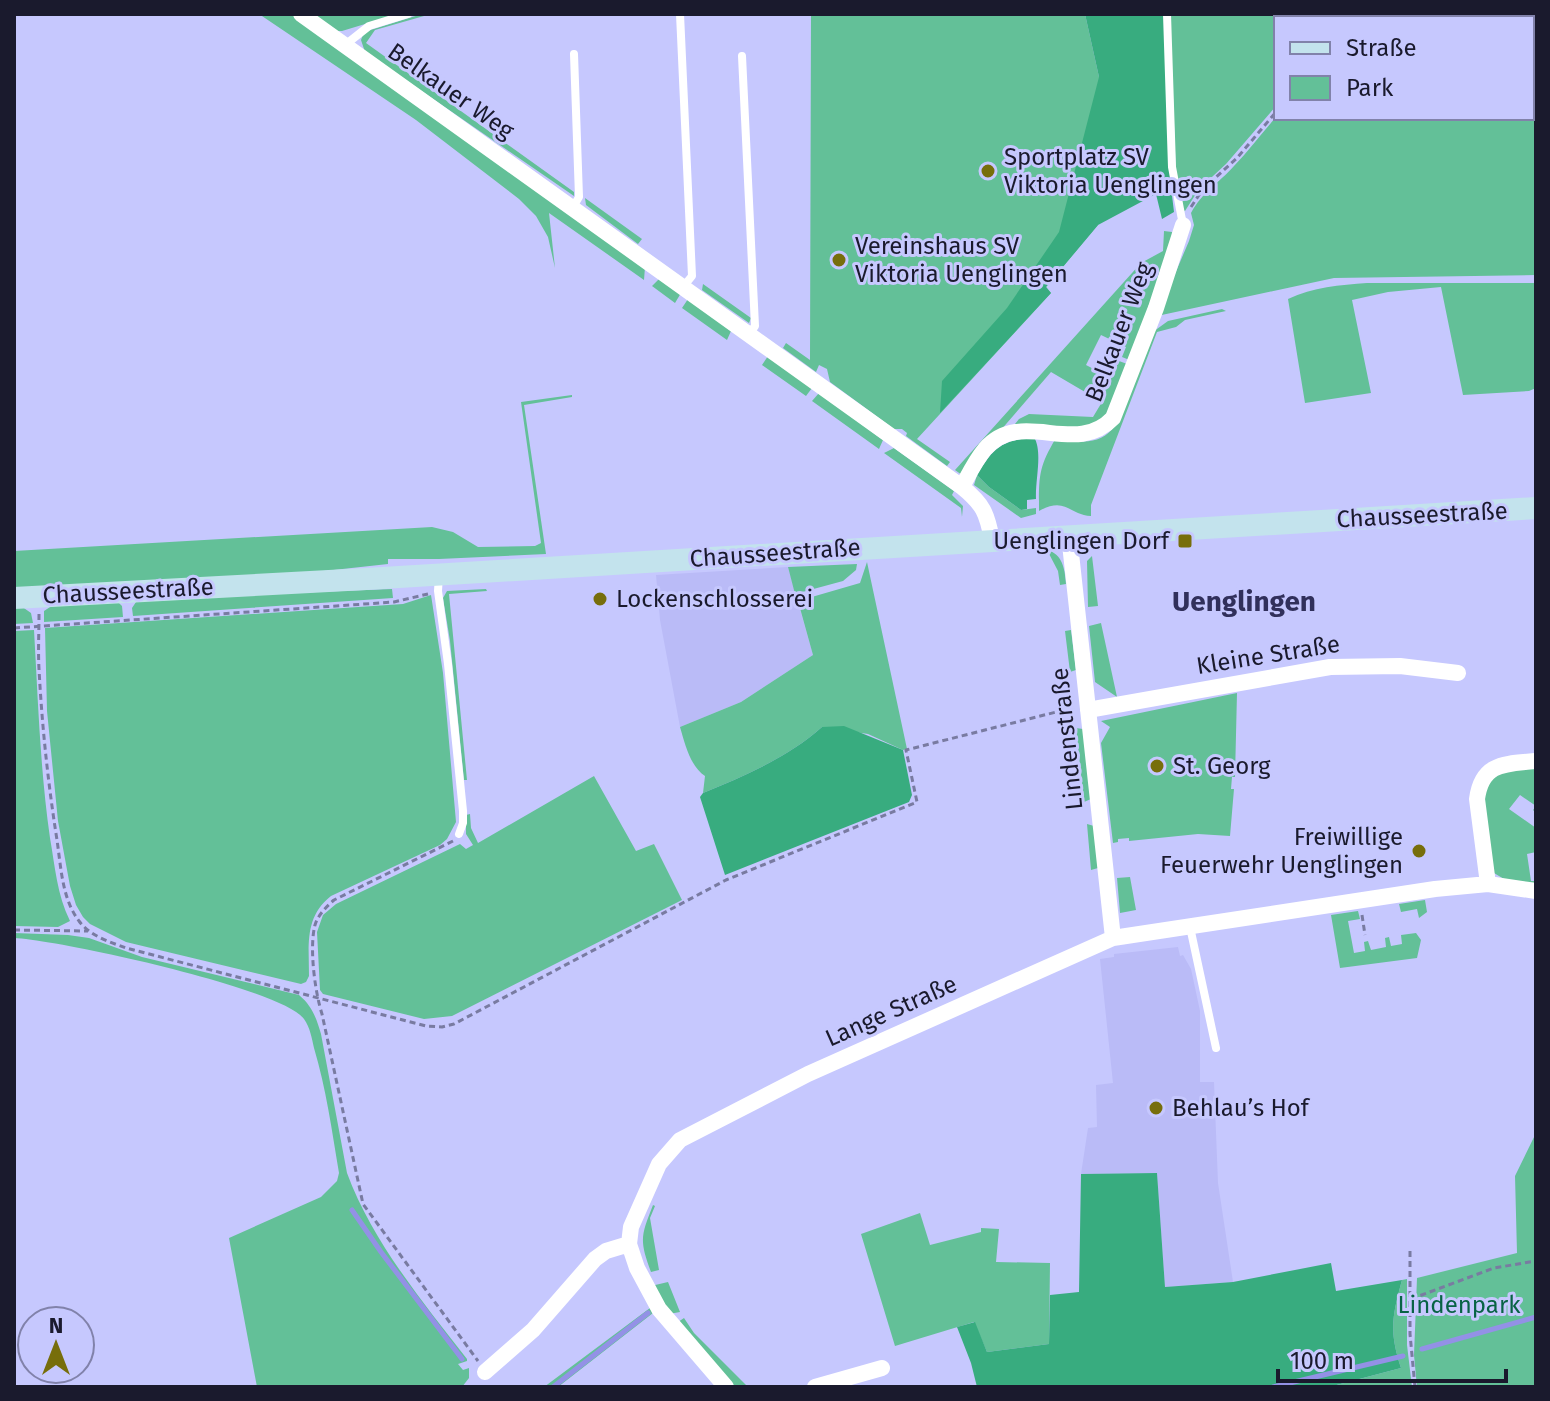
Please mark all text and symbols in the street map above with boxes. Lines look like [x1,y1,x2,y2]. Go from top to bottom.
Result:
legend [1274,16,1534,120]
text: Straße [1346,34,1417,62]
street label: Belkauer Weg [383,37,520,145]
text: Park [1346,74,1394,102]
place label: Sportplatz SV Viktoria Uenglingen [1004,143,1217,199]
marker: Sportplatz SV Viktoria Uenglingen [979,162,997,180]
place label: Vereinshaus SV Viktoria Uenglingen [855,232,1068,288]
marker: Vereinshaus SV Viktoria Uenglingen [830,251,848,269]
street label: Belkauer Weg [1079,258,1159,406]
street label: Chausseestraße [1336,497,1508,533]
place label: Uenglingen Dorf [993,527,1171,555]
marker: Uenglingen Dorf [1176,532,1194,550]
street label: Chausseestraße [689,533,861,573]
street label: Chausseestraße [42,573,214,609]
place label: Lockenschlosserei [616,585,813,613]
district label: Uenglingen [1172,585,1316,618]
marker: Lockenschlosserei [591,590,609,608]
street label: Kleine Straße [1194,630,1342,680]
street label: Lindenstraße [1046,666,1088,812]
place label: St. Georg [1173,752,1271,780]
marker: St. Georg [1148,757,1166,775]
place label: Freiwillige Feuerwehr Uenglingen [1160,823,1403,879]
marker: Freiwillige Feuerwehr Uenglingen [1410,842,1428,860]
street label: Lange Straße [821,970,961,1052]
place label: Behlau’s Hof [1172,1094,1311,1122]
marker: Behlau’s Hof [1147,1099,1165,1117]
park label: Lindenpark [1398,1291,1521,1319]
north arrow [16,1305,96,1385]
text: N [49,1312,63,1339]
scale bar [1278,1333,1506,1383]
text: 100 m [1290,1347,1354,1375]

